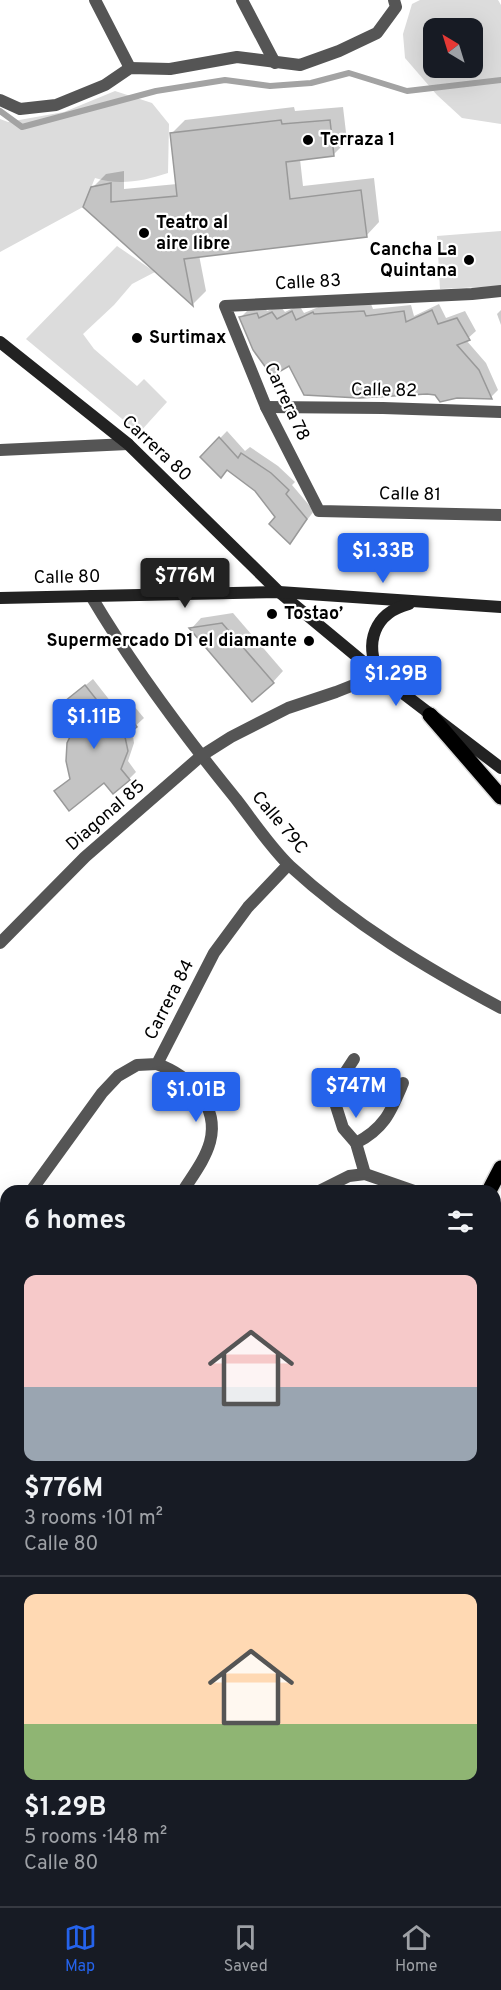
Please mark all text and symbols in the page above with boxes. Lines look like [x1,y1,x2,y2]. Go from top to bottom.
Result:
north arrow [423,18,483,78]
map controls [423,18,483,78]
place label: Terraza 1 [320,129,395,152]
marker: Terraza 1 [301,133,315,147]
place label: Teatro al aire libre [156,212,230,256]
marker: Teatro al aire libre [137,226,151,240]
place label: Cancha La Quintana [369,239,457,283]
marker: Cancha La Quintana [462,253,476,267]
street label: Calle 83 [274,270,342,296]
place label: Surtimax [149,327,226,350]
marker: Surtimax [130,331,144,345]
street label: Carrera 78 [258,359,314,445]
street label: Calle 82 [351,379,417,403]
street label: Carrera 80 [116,411,196,487]
street label: Calle 81 [379,483,441,507]
pin: $1.33B [334,533,432,584]
text: $1.33B [352,539,414,565]
pin: $776M [143,558,227,609]
text: $776M [154,564,216,590]
street label: Calle 80 [33,566,101,590]
place label: Tostao’ [284,603,343,626]
marker: Tostao’ [265,607,279,621]
place label: Supermercado D1 el diamante [46,630,297,653]
marker: Supermercado D1 el diamante [302,634,316,648]
pin: $1.29B [347,656,445,707]
text: $1.29B [364,662,428,688]
pin: $1.11B [45,699,143,750]
text: $1.11B [67,705,121,731]
street label: Diagonal 85 [62,775,150,857]
street label: Calle 79C [246,787,312,859]
street label: Carrera 84 [140,956,200,1044]
pin: $747M [314,1068,398,1119]
pin: $1.01B [147,1072,245,1123]
text: $747M [326,1074,386,1100]
text: $1.01B [166,1078,226,1104]
text: 6 homes [24,1205,126,1238]
icon: filters [444,1205,477,1238]
icon: home [197,1314,305,1422]
text: $776M [24,1473,103,1506]
text: 3 rooms · 101 m² [24,1506,163,1532]
text: Calle 80 [24,1532,98,1558]
icon: home [197,1633,305,1741]
text: $1.29B [24,1792,106,1825]
text: 5 rooms · 148 m² [24,1825,167,1851]
text: Calle 80 [24,1851,98,1877]
tab: Map [64,1921,97,1977]
tab: Saved [224,1921,268,1977]
tab: Home [395,1921,437,1977]

